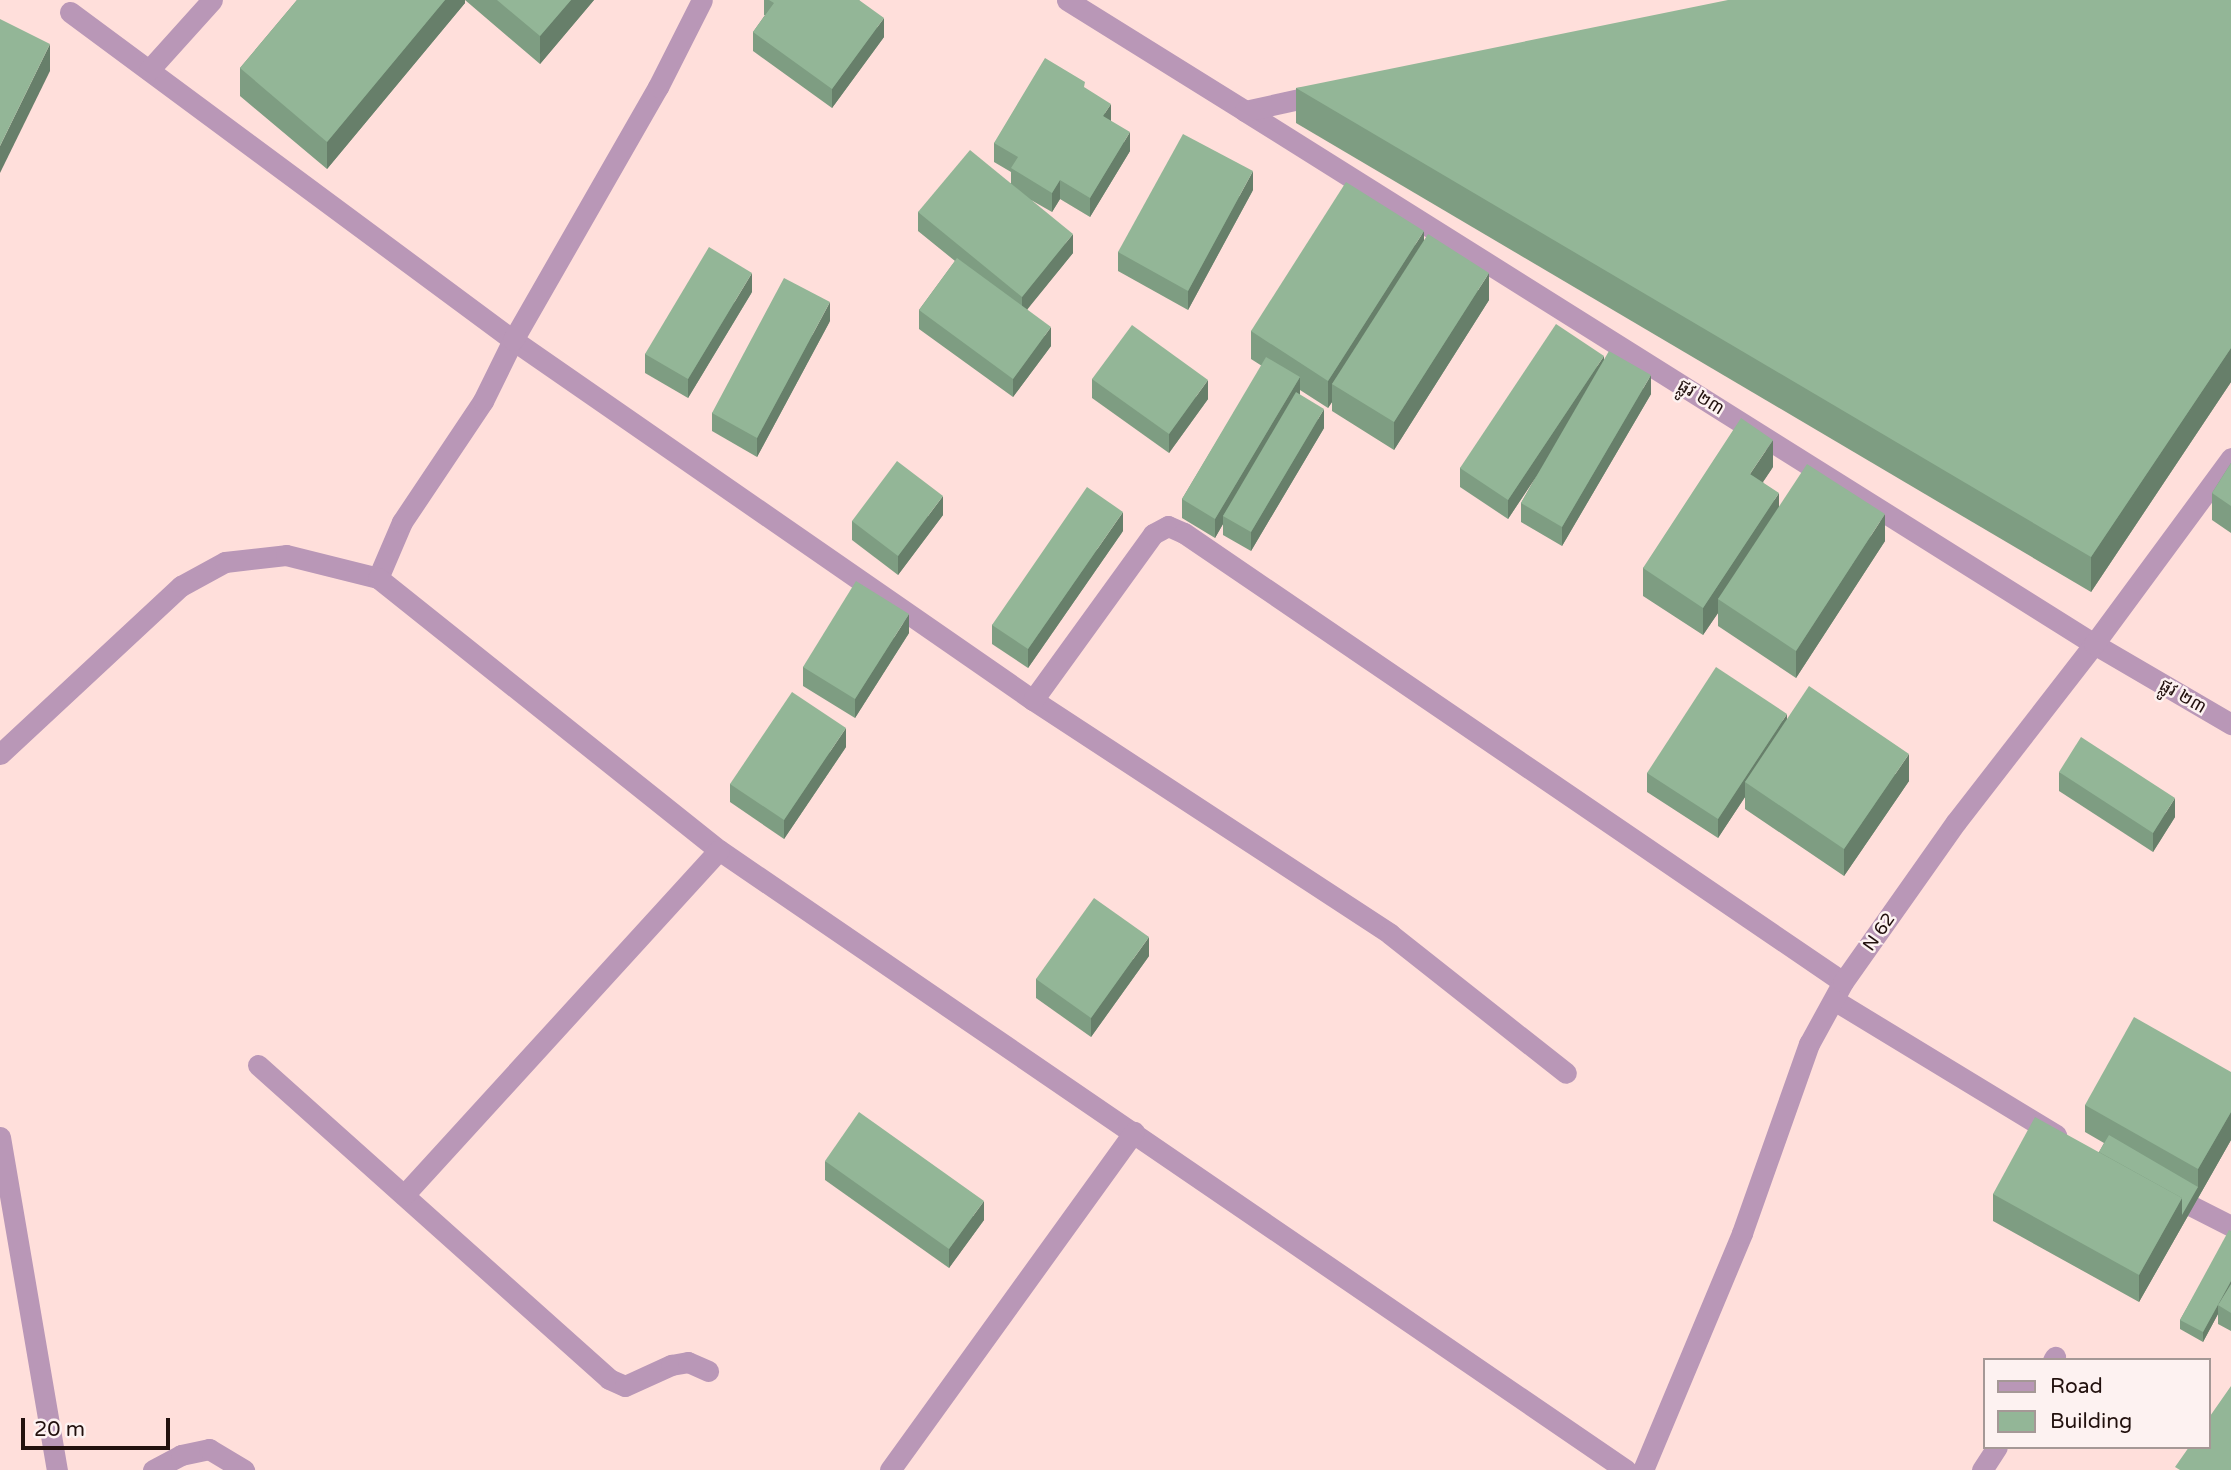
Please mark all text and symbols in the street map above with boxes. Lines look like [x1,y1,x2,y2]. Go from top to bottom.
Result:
street label: ផ្លូវ ២៣ [1674,374,1728,420]
street label: ផ្លូវ ២៣ [2156,674,2210,718]
street label: N 62 [1858,909,1900,955]
legend [1982,1358,2210,1449]
text: Road [2050,1374,2103,1399]
scale bar [24,1404,173,1448]
text: Building [2050,1409,2132,1434]
text: 20 m [34,1417,85,1442]

